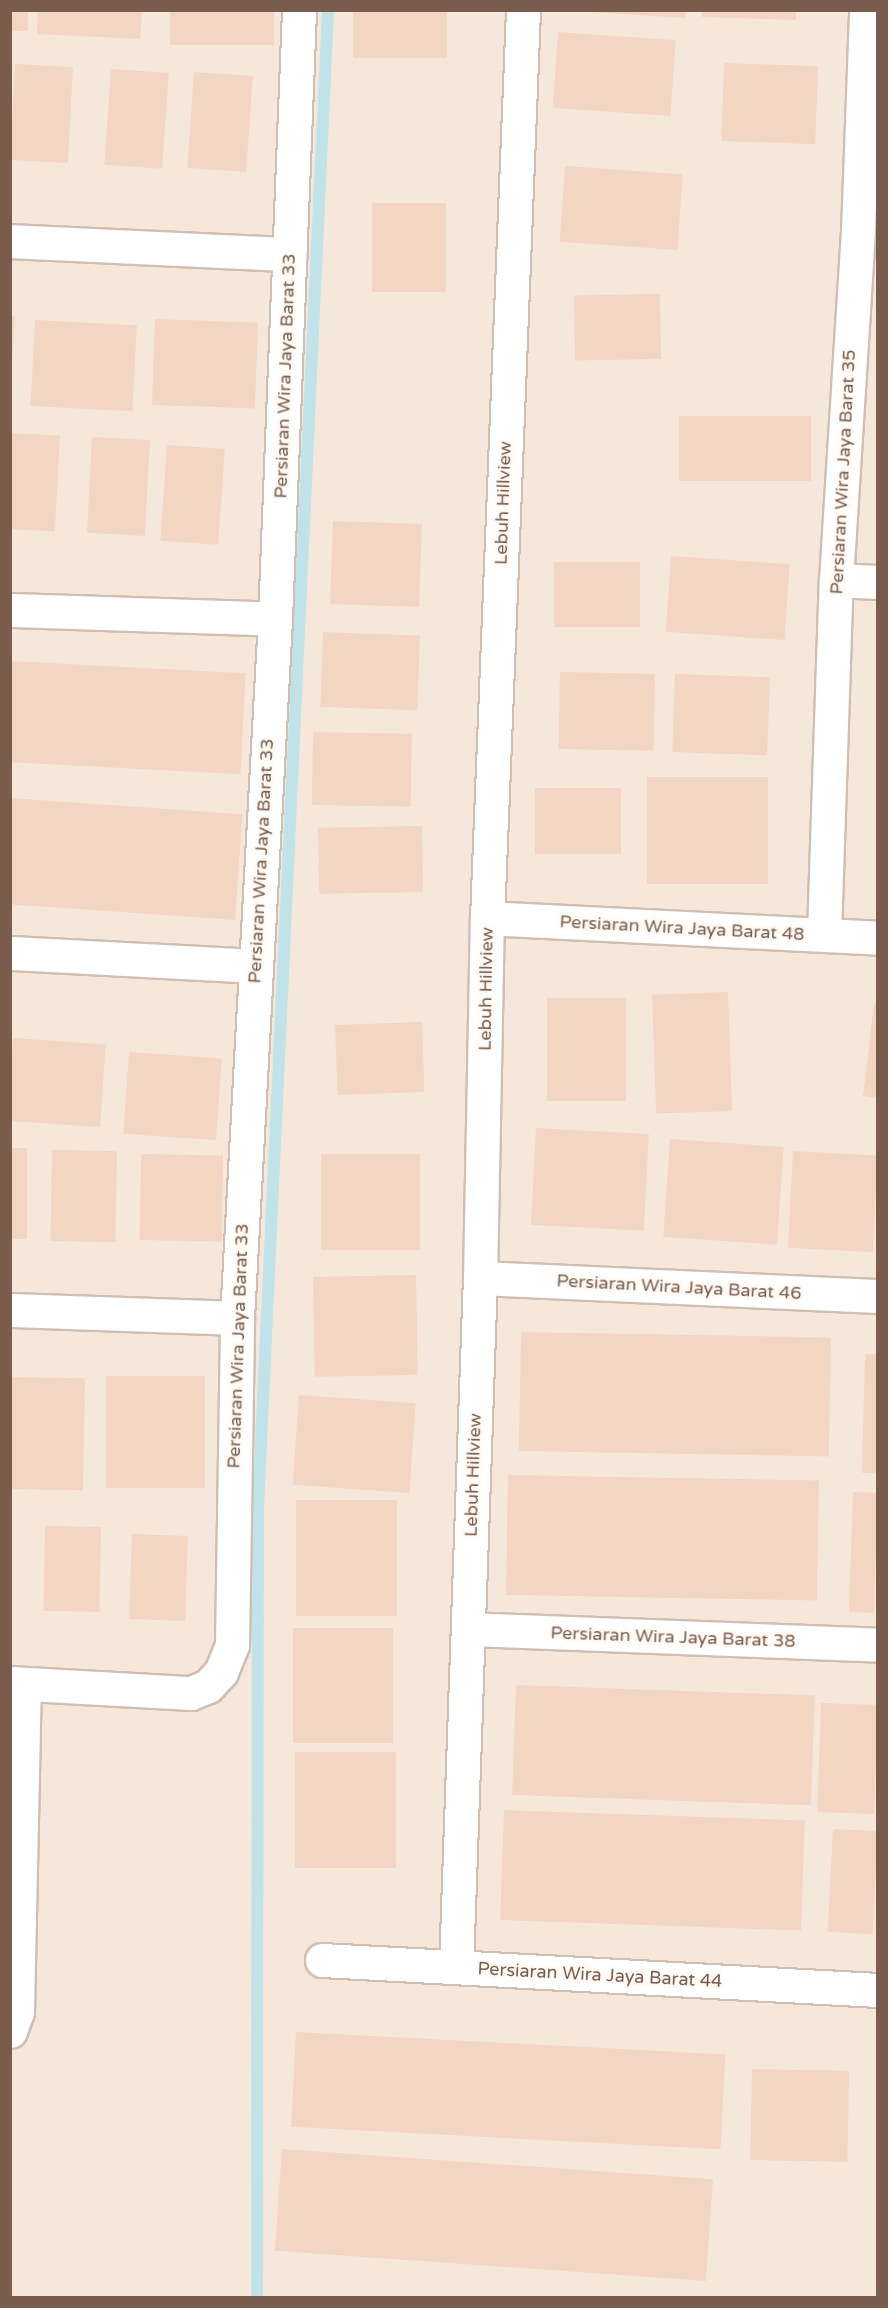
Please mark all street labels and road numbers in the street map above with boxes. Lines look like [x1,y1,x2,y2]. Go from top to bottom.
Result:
street label: Persiaran Wira Jaya Barat 33 [270,253,300,499]
street label: Persiaran Wira Jaya Barat 35 [826,349,860,595]
street label: Lebuh Hillview [490,441,516,565]
street label: Persiaran Wira Jaya Barat 33 [244,738,278,984]
street label: Persiaran Wira Jaya Barat 48 [559,911,805,945]
street label: Lebuh Hillview [474,927,498,1051]
street label: Persiaran Wira Jaya Barat 33 [223,1223,253,1469]
street label: Persiaran Wira Jaya Barat 46 [556,1270,802,1304]
street label: Lebuh Hillview [460,1413,486,1537]
street label: Persiaran Wira Jaya Barat 38 [550,1622,796,1652]
street label: Persiaran Wira Jaya Barat 44 [477,1958,723,1992]

